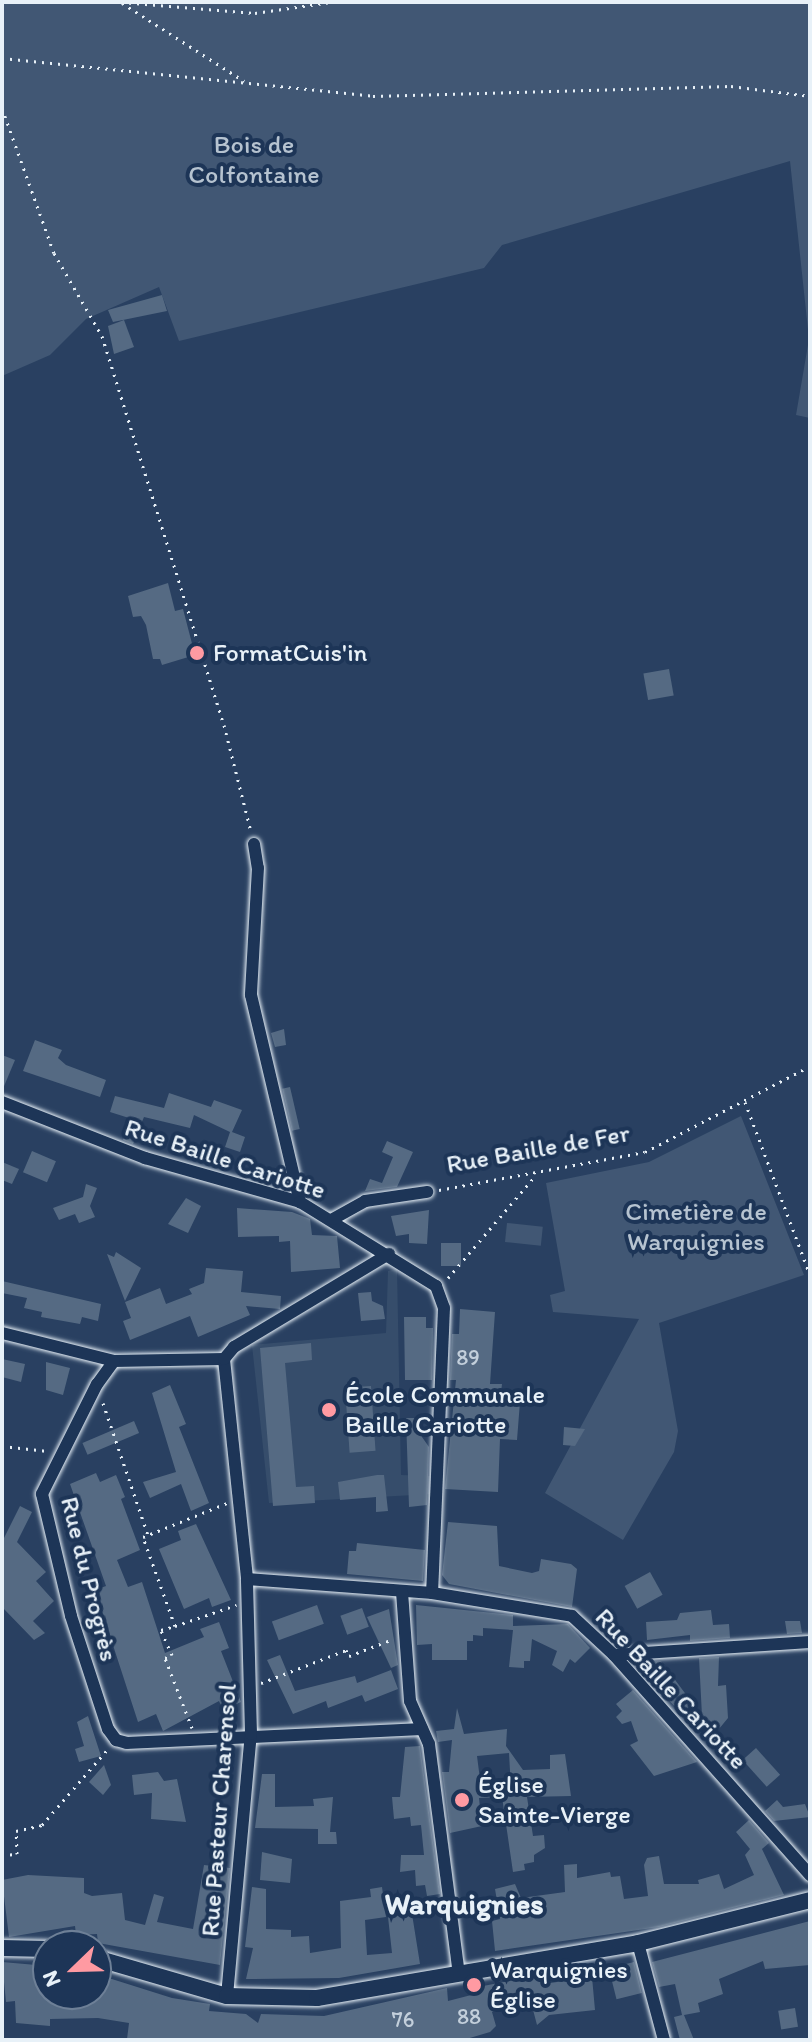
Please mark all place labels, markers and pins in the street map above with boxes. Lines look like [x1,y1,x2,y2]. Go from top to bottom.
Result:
place label: FormatCuis'in [213,637,367,669]
marker: FormatCuis'in [188,644,206,662]
place label: École Communale Baille Cariotte [345,1379,545,1440]
marker: École Communale Baille Cariotte [320,1401,338,1419]
place label: Église Sainte-Vierge [478,1769,631,1830]
marker: Église Sainte-Vierge [453,1791,471,1809]
place label: Warquignies Église [490,1954,628,2016]
marker: Warquignies Église [465,1976,483,1994]

